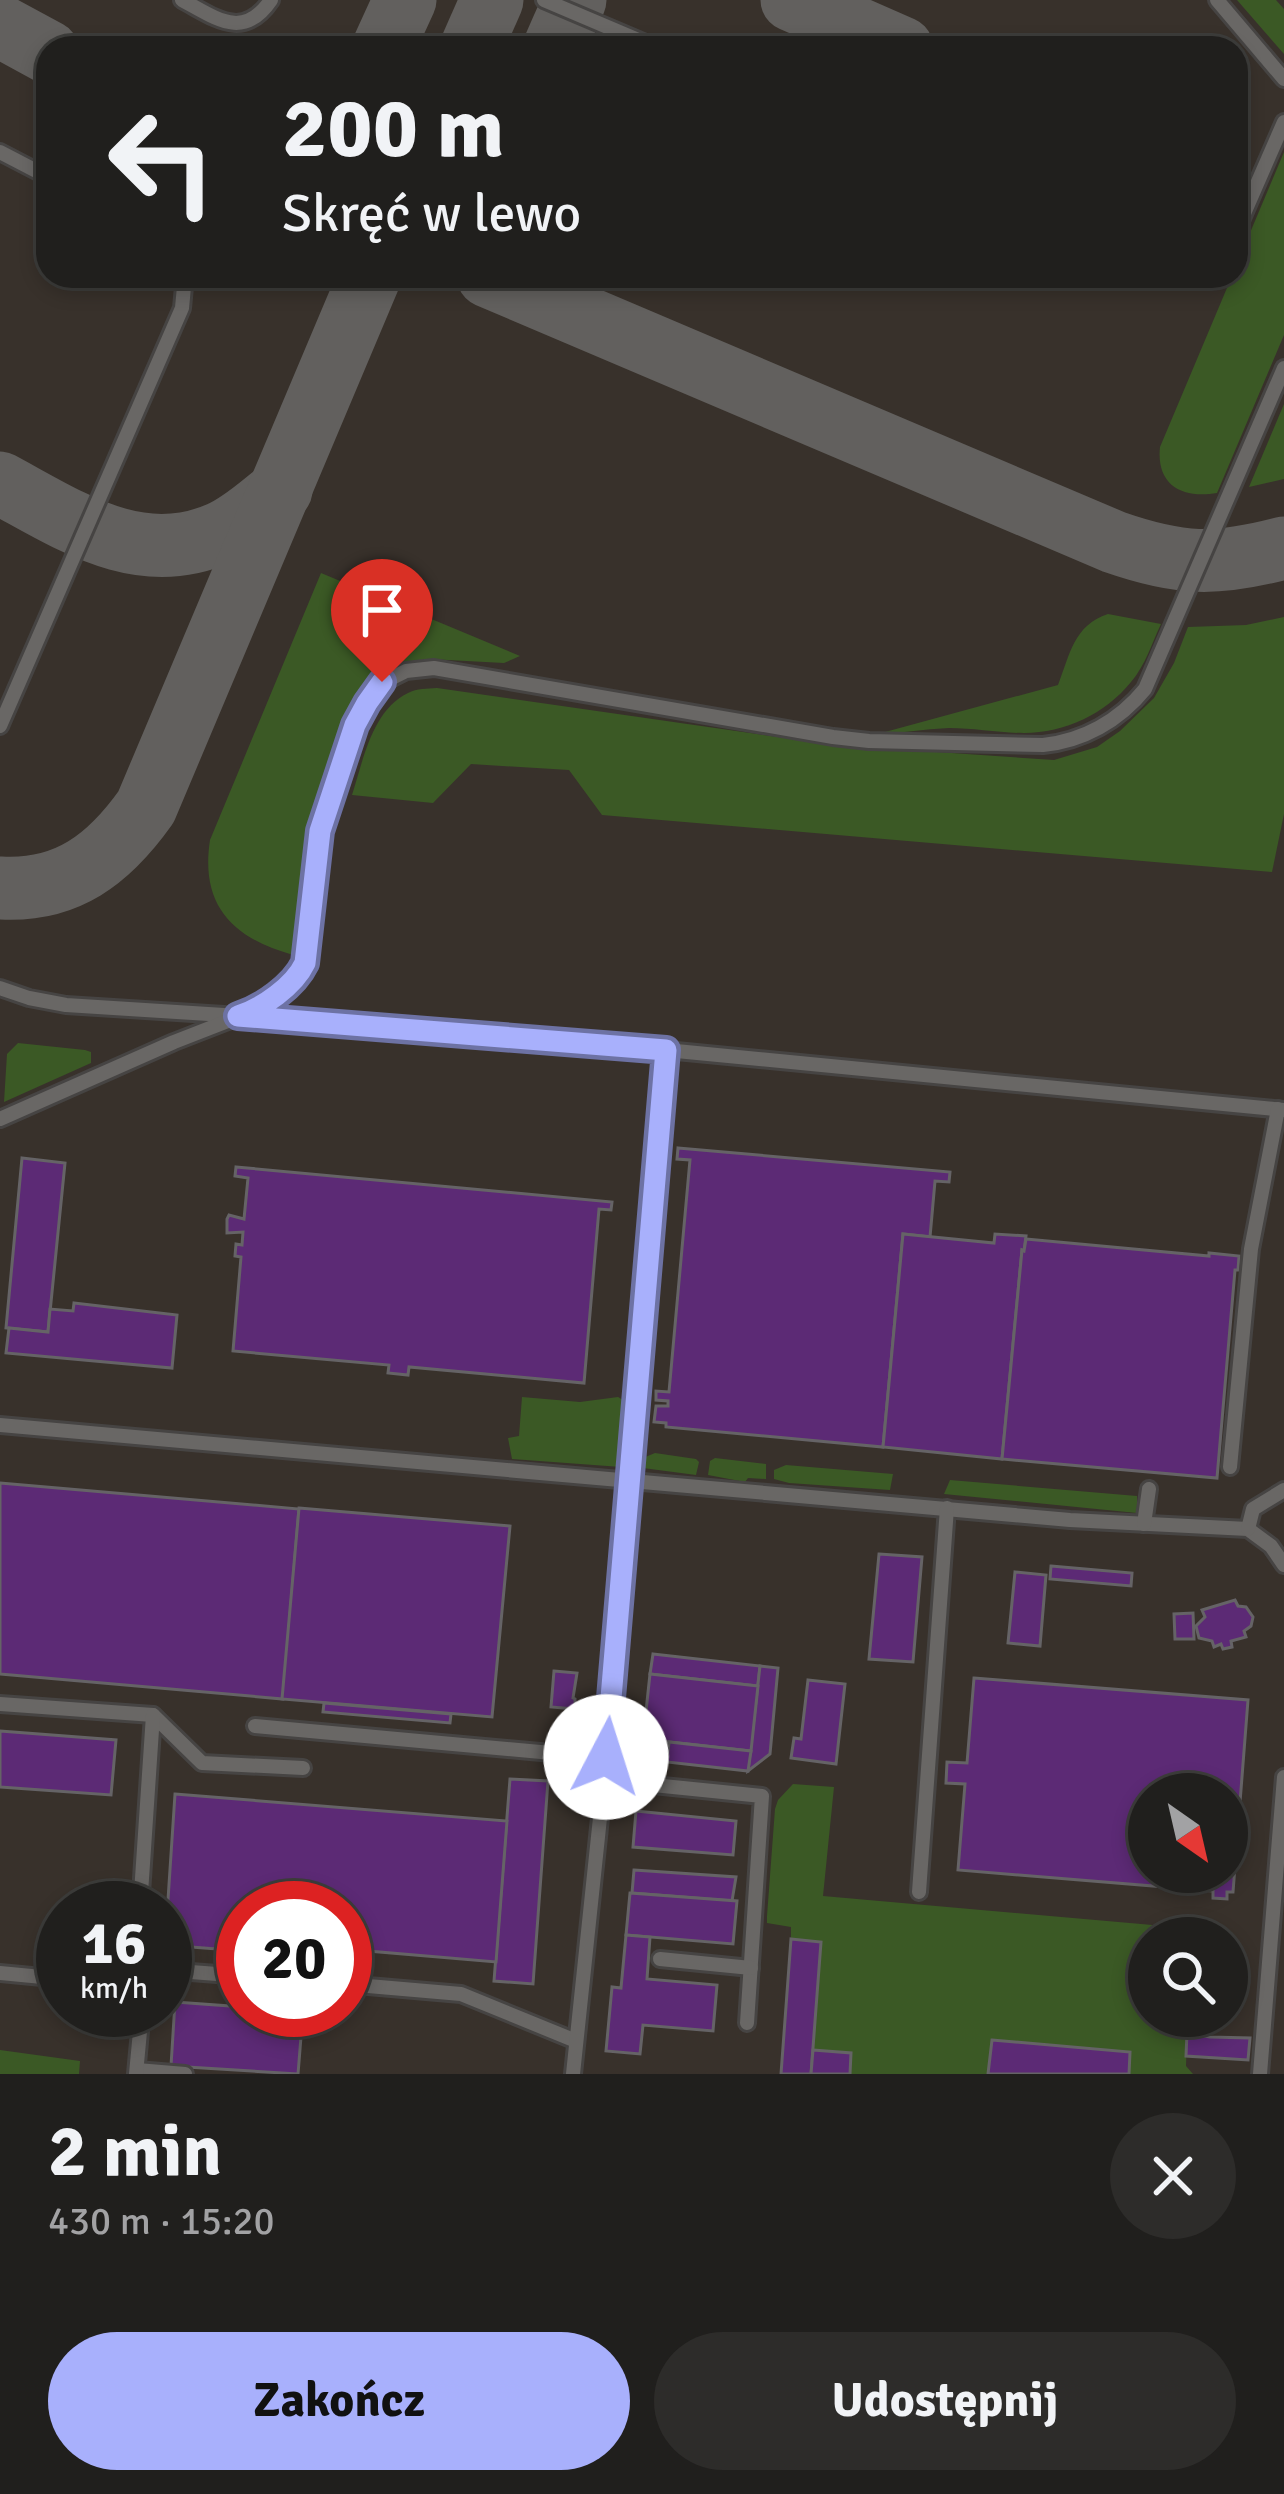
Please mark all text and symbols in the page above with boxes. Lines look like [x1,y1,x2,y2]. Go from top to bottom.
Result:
text: 200 m [282,77,504,181]
icon: left [84,84,240,240]
text: Skręć w lewo [282,180,581,247]
pin [331,559,433,682]
icon: arrive [349,577,415,643]
position arrow [543,1694,669,1820]
north arrow [1128,1773,1248,1893]
map controls [1128,1773,1248,2037]
speed limit sign: 20 [216,1881,372,2037]
text: 16 [82,1907,146,1981]
button: search [1128,1917,1248,2037]
text: km/h [80,1970,148,2007]
text: 2 min [48,2107,222,2196]
button: close [1110,2113,1236,2239]
text: 430 m · 15:20 [48,2197,275,2245]
button: Zakończ [48,2332,630,2470]
button: Udostępnij [654,2332,1236,2470]

